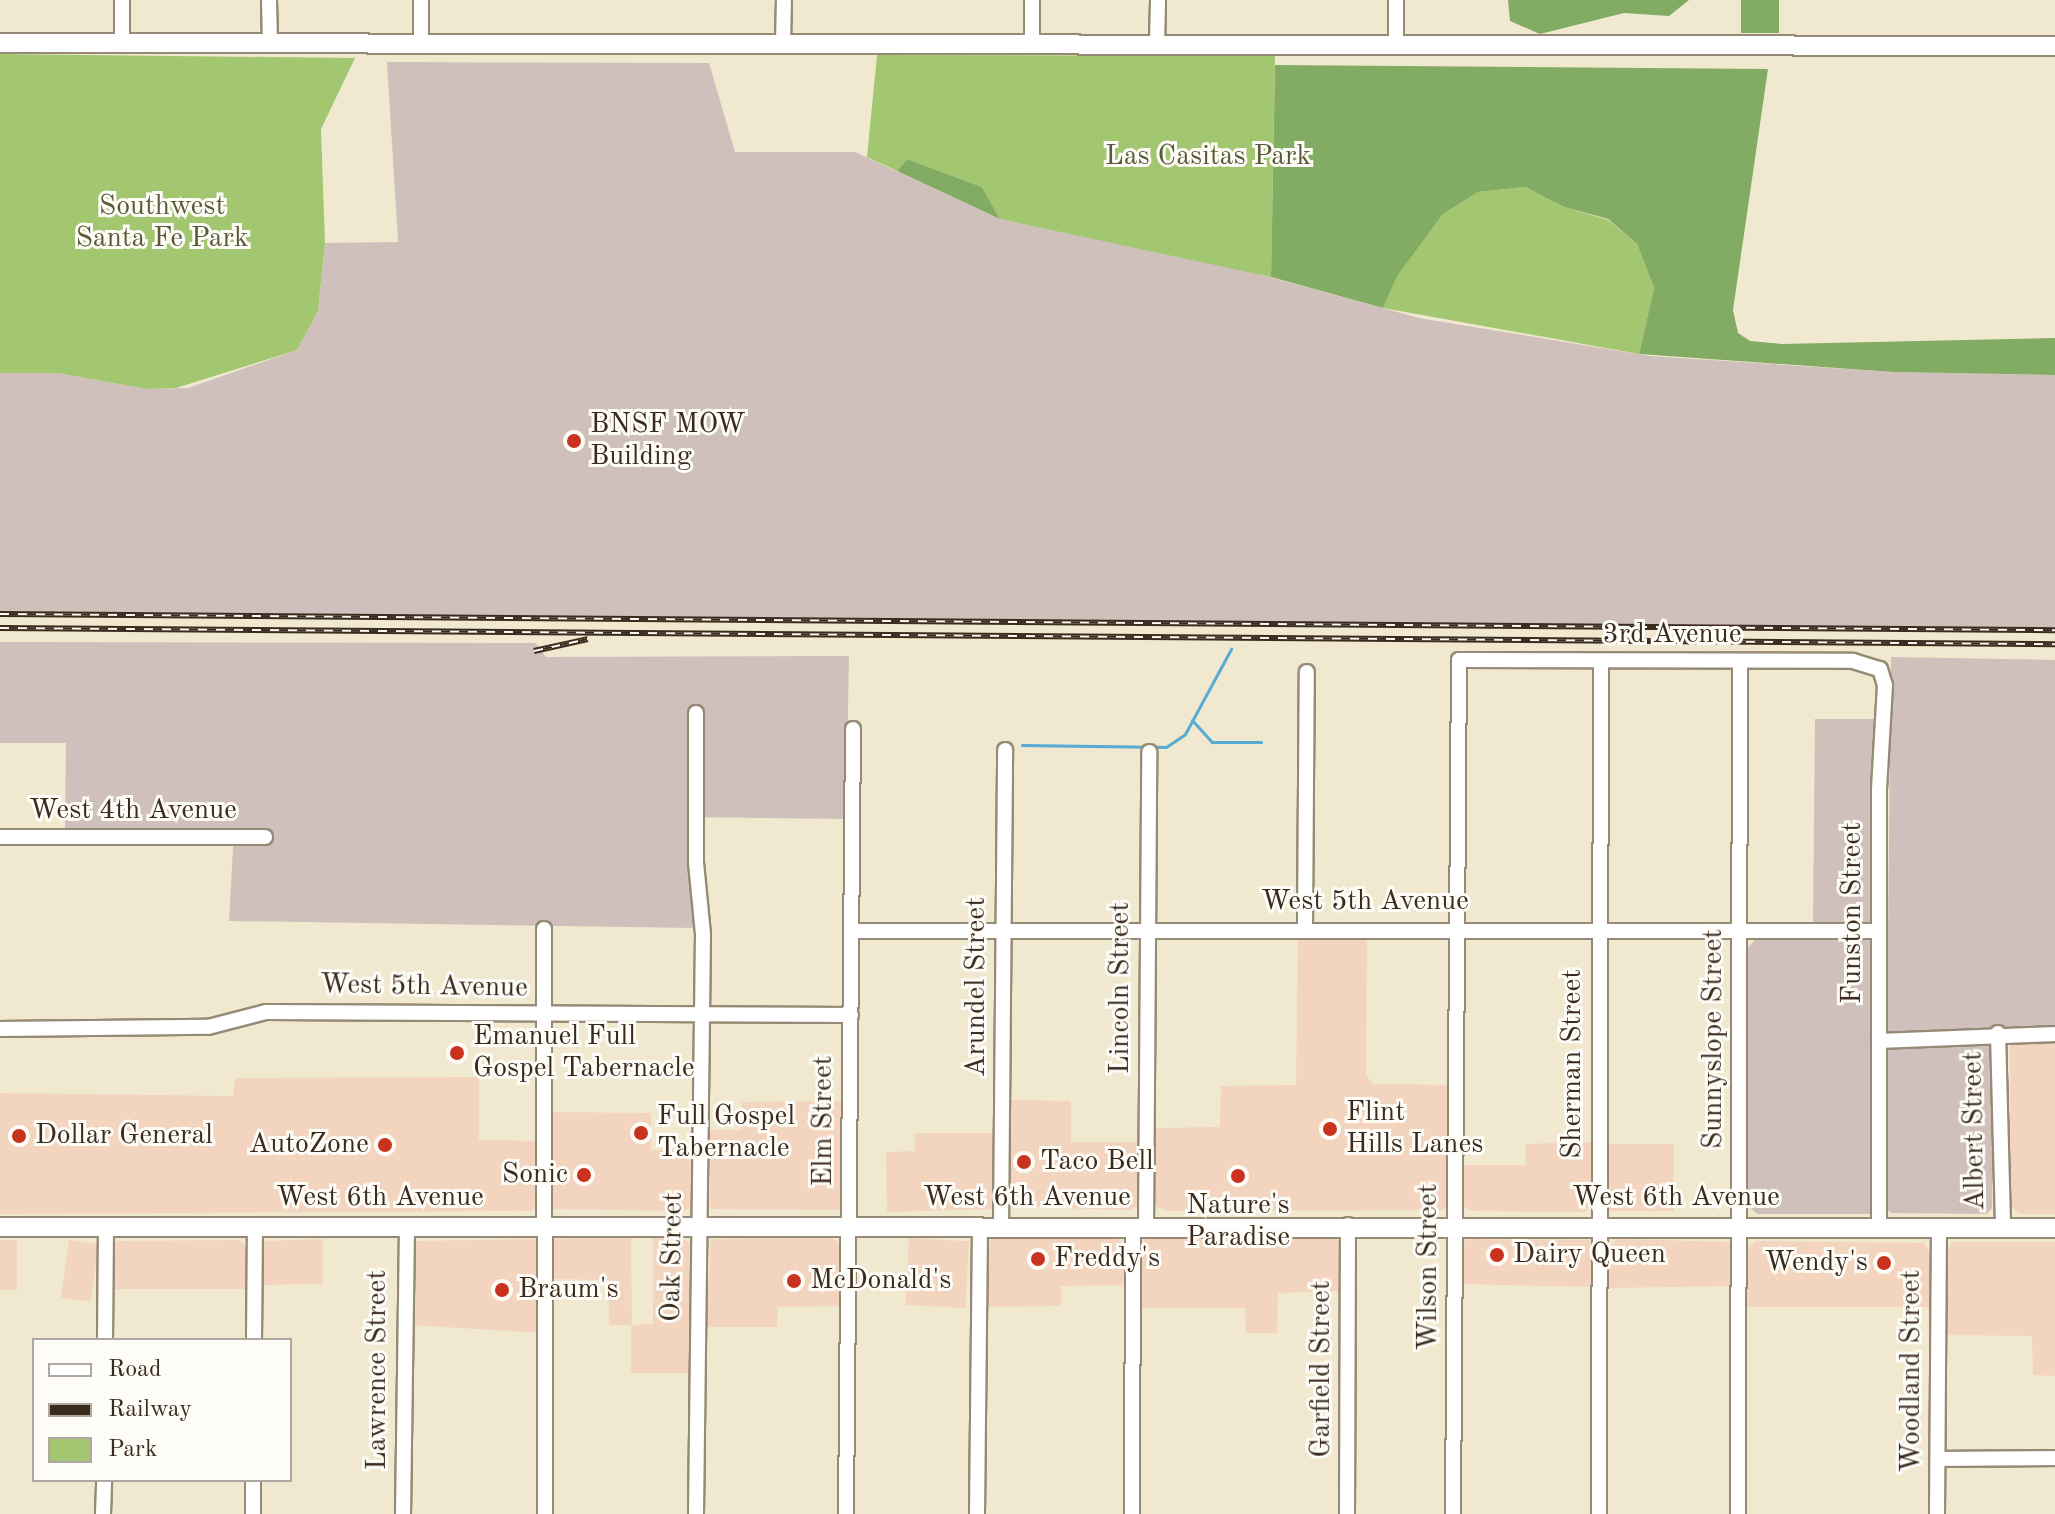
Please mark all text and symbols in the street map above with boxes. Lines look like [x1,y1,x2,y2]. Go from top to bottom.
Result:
park label: Las Casitas Park [1105,140,1311,174]
park label: Southwest Santa Fe Park [75,190,249,256]
place label: BNSF MOW Building [590,408,746,474]
marker: BNSF MOW Building [565,432,583,450]
street label: 3rd Avenue [1602,618,1742,652]
street label: West 4th Avenue [29,794,237,828]
street label: Funston Street [1836,822,1870,1004]
street label: West 5th Avenue [1261,885,1469,919]
street label: Arundel Street [960,897,994,1077]
street label: Lincoln Street [1104,902,1138,1074]
street label: Sunnyslope Street [1697,929,1731,1149]
street label: West 5th Avenue [320,968,528,1006]
street label: Sherman Street [1556,969,1590,1159]
place label: Emanuel Full Gospel Tabernacle [473,1020,695,1086]
marker: Emanuel Full Gospel Tabernacle [448,1044,466,1062]
street label: Albert Street [1957,1051,1993,1211]
street label: Elm Street [807,1055,841,1187]
place label: Flint Hills Lanes [1346,1096,1483,1162]
place label: Full Gospel Tabernacle [657,1100,795,1166]
place label: Dollar General [35,1119,213,1153]
marker: Flint Hills Lanes [1321,1120,1339,1138]
marker: Full Gospel Tabernacle [632,1124,650,1142]
marker: Dollar General [10,1127,28,1145]
place label: AutoZone [249,1128,369,1162]
marker: AutoZone [376,1136,394,1154]
place label: Taco Bell [1040,1145,1154,1179]
marker: Taco Bell [1015,1153,1033,1171]
place label: Sonic [502,1158,568,1192]
marker: Sonic [575,1166,593,1184]
marker: Nature's Paradise [1229,1167,1247,1185]
street label: West 6th Avenue [276,1181,484,1215]
street label: West 6th Avenue [923,1181,1131,1215]
street label: West 6th Avenue [1572,1181,1780,1215]
street label: Wilson Street [1412,1184,1446,1350]
place label: Nature's Paradise [1186,1189,1290,1255]
street label: Oak Street [655,1192,691,1322]
place label: Dairy Queen [1513,1238,1666,1272]
place label: Freddy's [1054,1242,1160,1276]
marker: Dairy Queen [1488,1246,1506,1264]
place label: Wendy's [1764,1246,1868,1280]
marker: Freddy's [1029,1250,1047,1268]
marker: Wendy's [1875,1254,1893,1272]
place label: McDonald's [810,1264,951,1298]
street label: Lawrence Street [361,1270,395,1470]
street label: Woodland Street [1895,1270,1929,1472]
marker: McDonald's [785,1272,803,1290]
place label: Braum's [518,1273,619,1307]
street label: Garfield Street [1305,1280,1339,1458]
marker: Braum's [493,1281,511,1299]
legend [32,1338,292,1482]
text: Road [108,1358,161,1382]
text: Railway [108,1398,192,1422]
text: Park [108,1438,157,1462]

